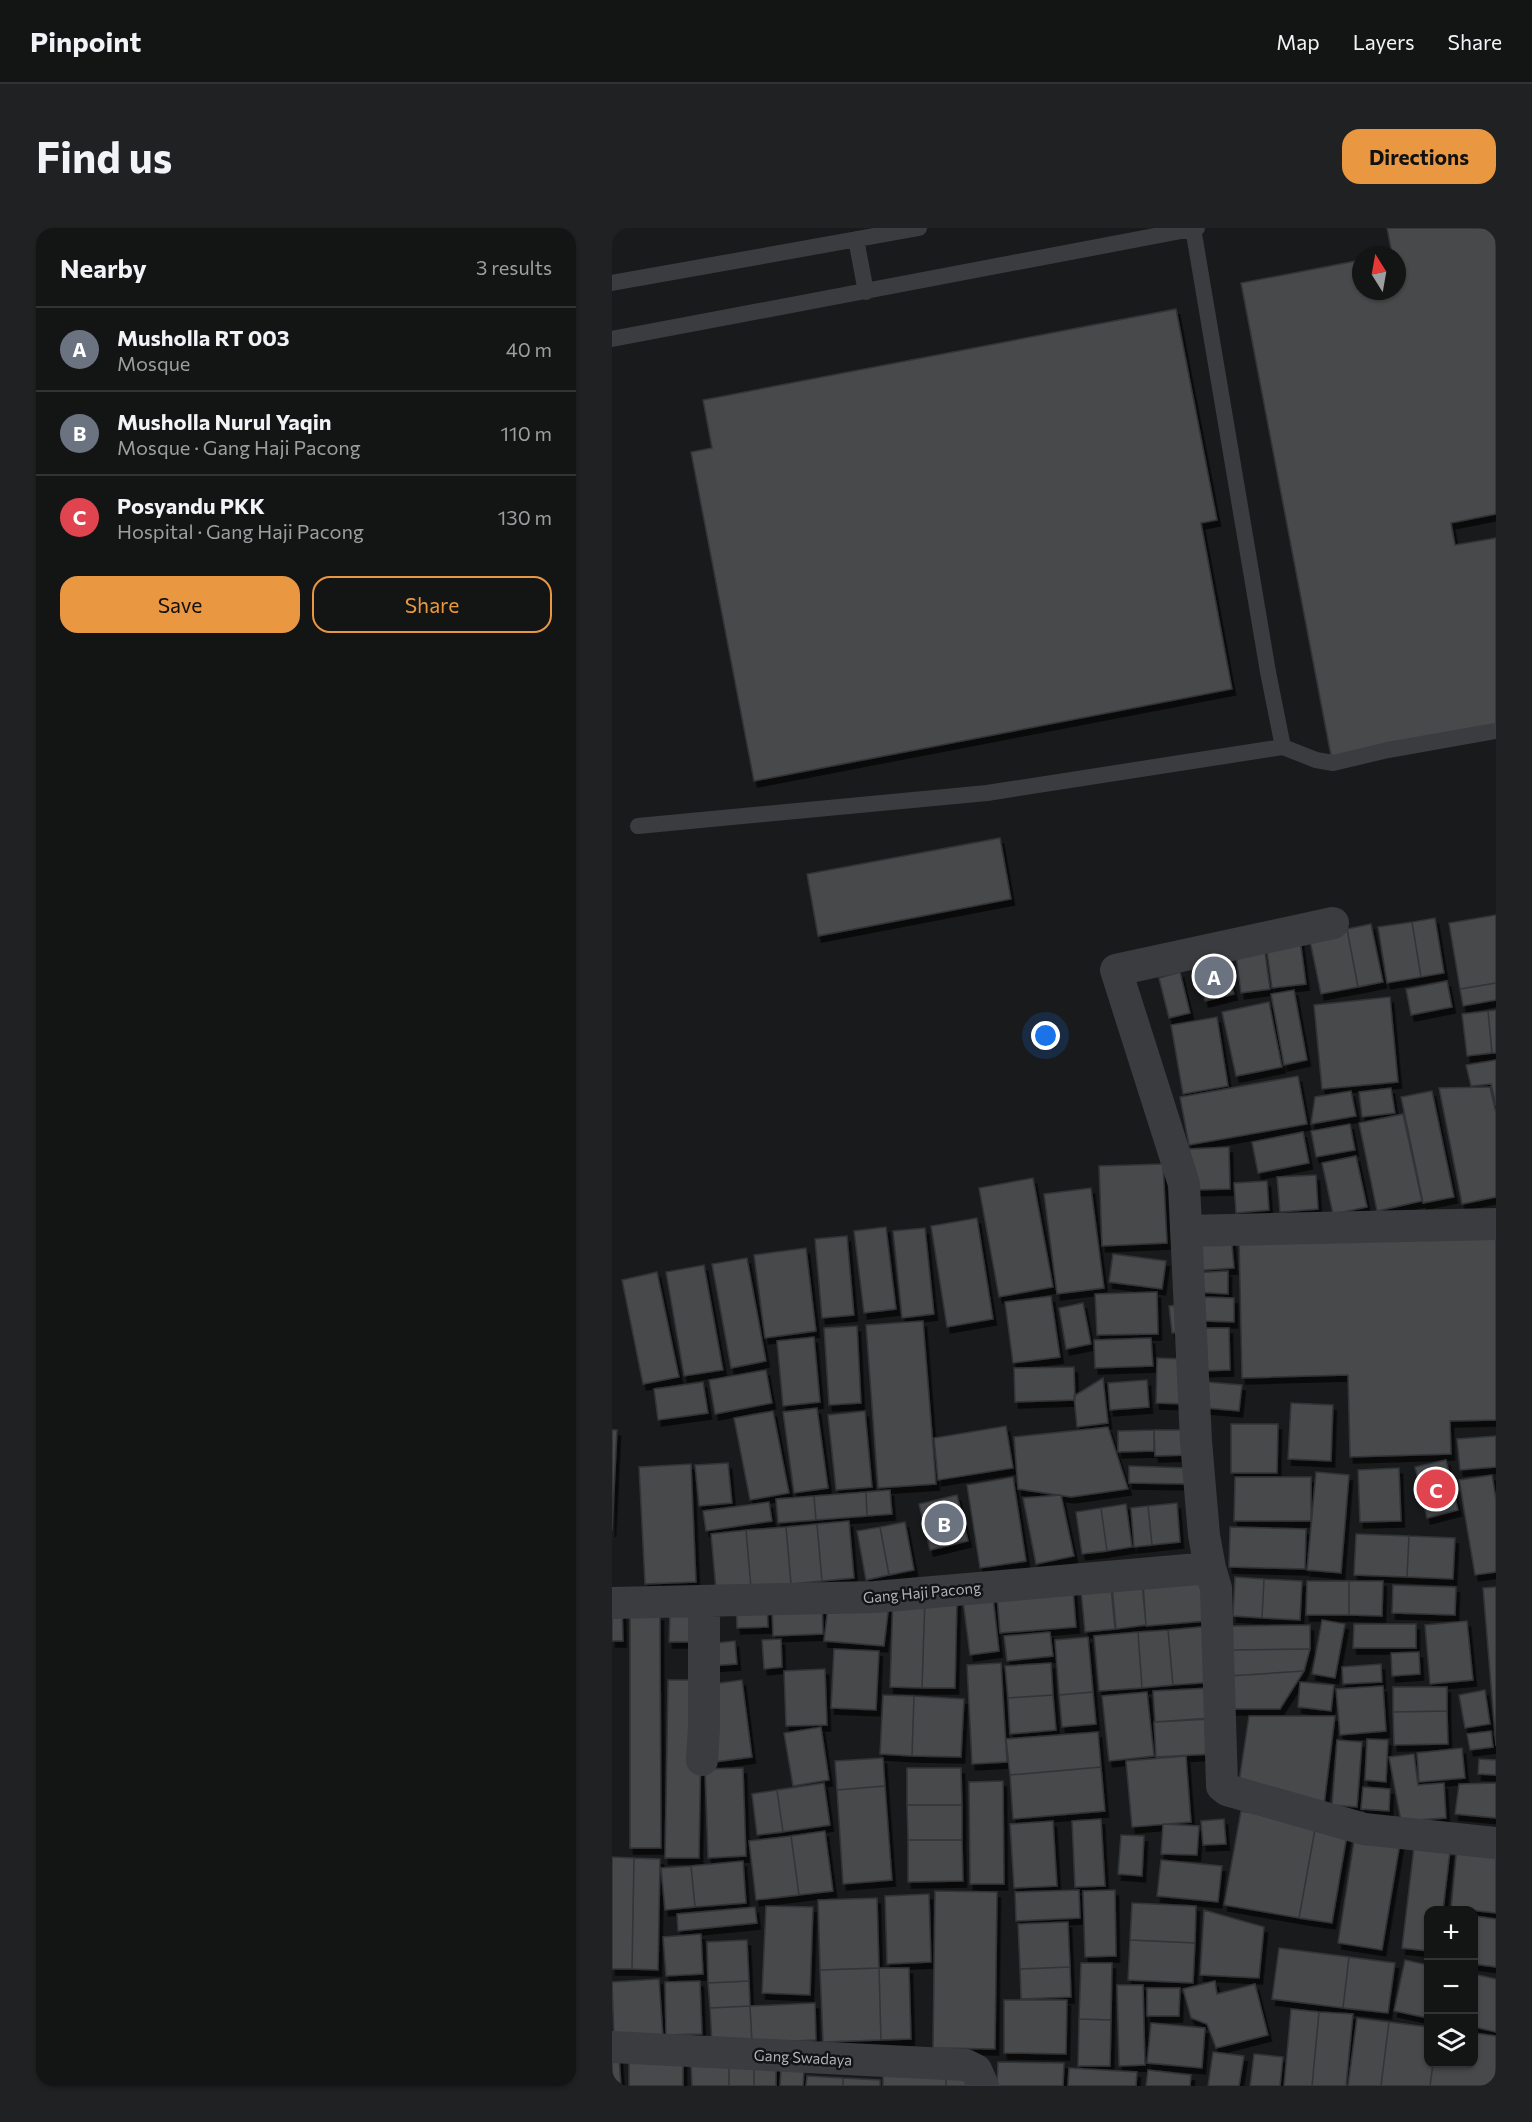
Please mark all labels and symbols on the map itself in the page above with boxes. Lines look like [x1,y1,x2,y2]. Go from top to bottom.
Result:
north arrow [1352,246,1406,300]
pin: A [1194,954,1234,999]
your location [1031,1021,1060,1050]
pin: C [1416,1466,1456,1512]
pin: B [924,1500,964,1546]
street label: Gang Haji Pacong [862,1578,982,1606]
street label: Gang Swadaya [753,2045,853,2069]

